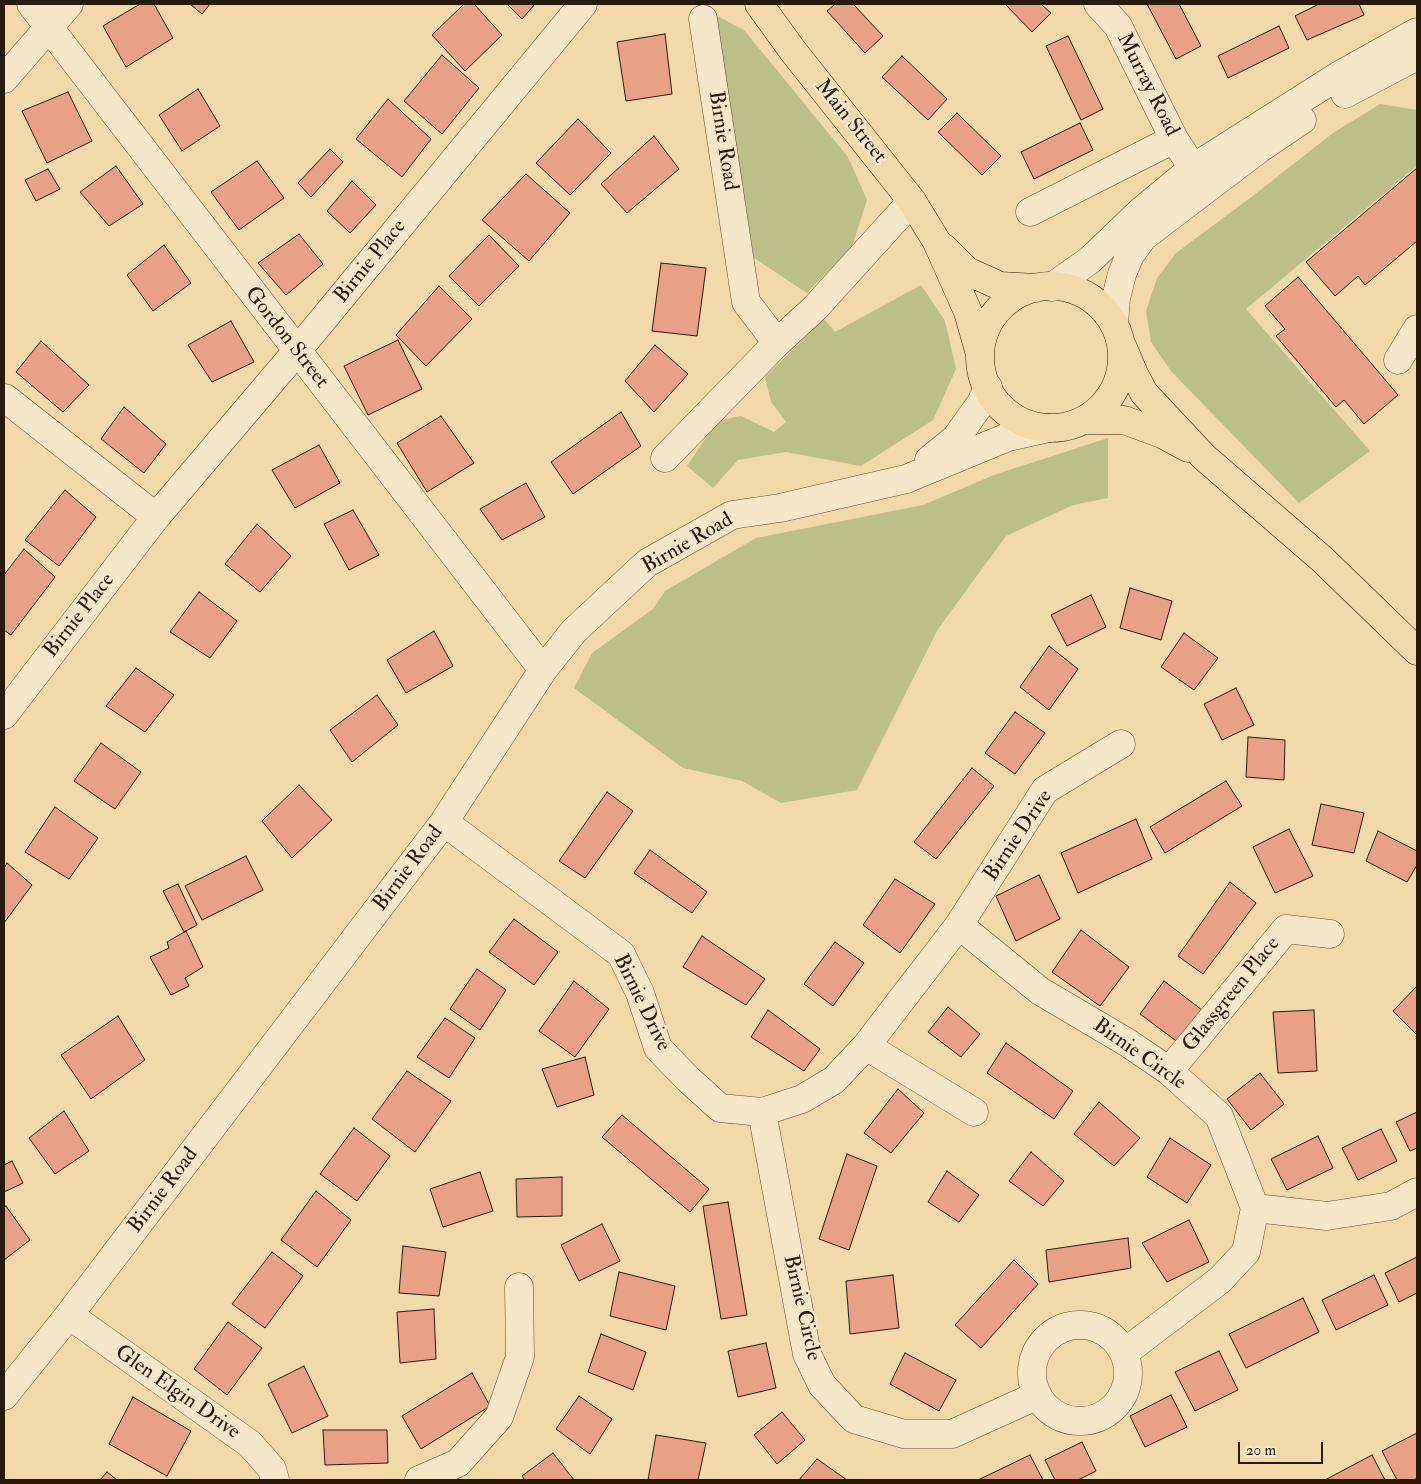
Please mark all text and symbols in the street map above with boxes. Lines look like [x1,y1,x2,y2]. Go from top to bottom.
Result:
street label: Murray Road [1110,29,1184,141]
street label: Main Street [809,75,891,169]
street label: Birnie Road [702,89,742,193]
street label: Birnie Place [330,215,412,309]
street label: Gordon Street [239,282,333,394]
street label: Birnie Road [638,508,738,580]
street label: Birnie Place [39,569,121,663]
street label: Birnie Drive [979,786,1059,886]
street label: Birnie Road [369,821,449,917]
street label: Glassgreen Place [1178,932,1286,1058]
street label: Birnie Drive [607,950,675,1056]
street label: Birnie Circle [1088,1014,1190,1096]
street label: Birnie Road [124,1143,204,1239]
street label: Birnie Circle [777,1253,825,1363]
street label: Glen Elgin Drive [110,1341,244,1445]
scale bar [1241,1432,1326,1464]
text: 20 m [1246,1441,1276,1460]

